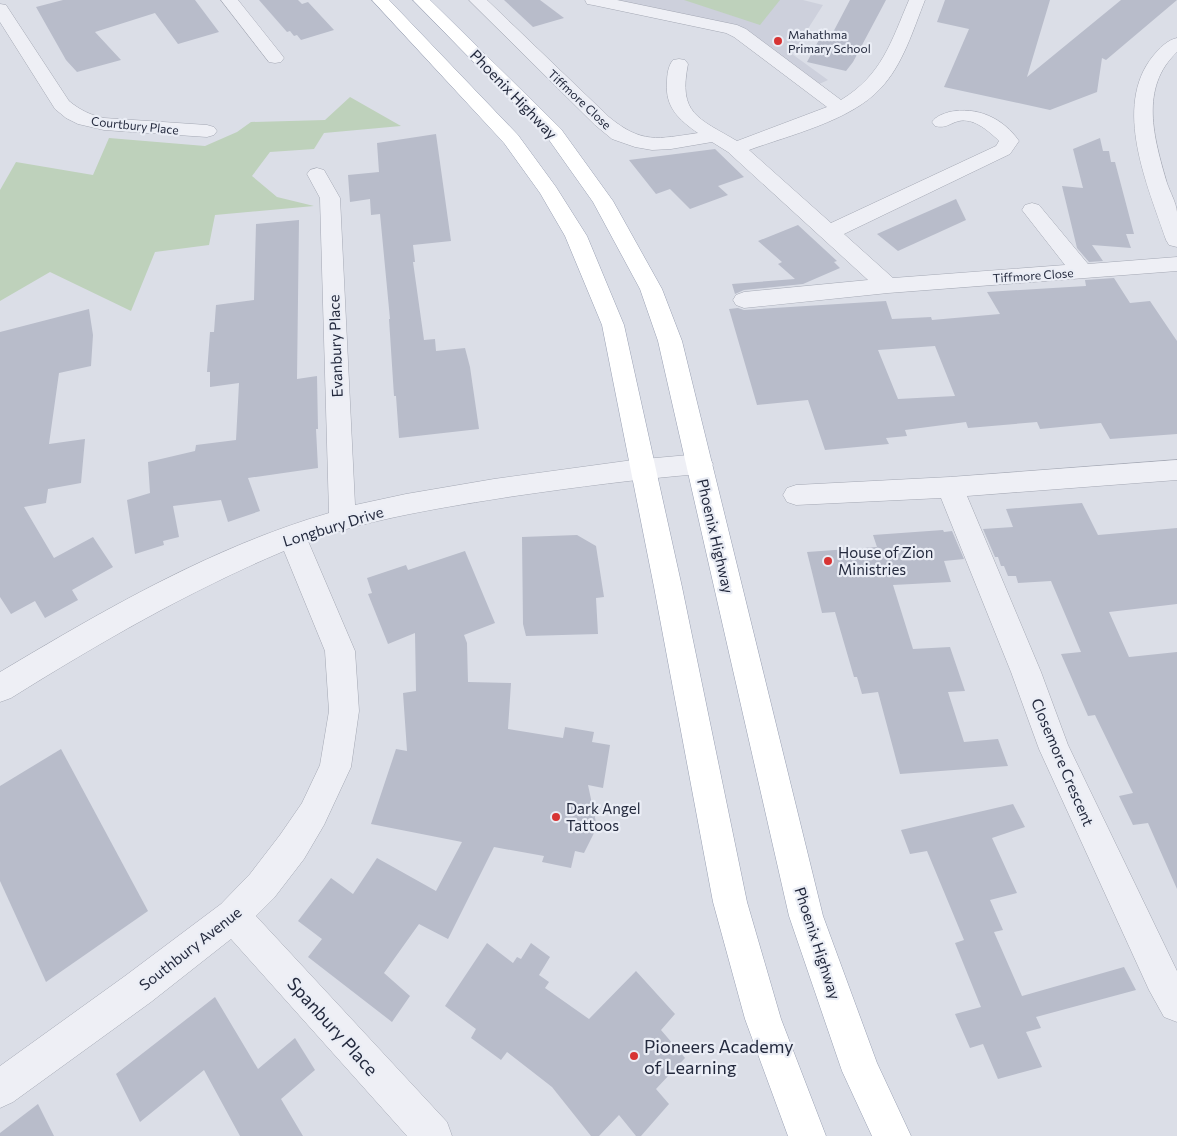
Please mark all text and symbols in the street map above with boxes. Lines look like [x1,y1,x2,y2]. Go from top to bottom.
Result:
place label: Mahathma Primary School [788,27,871,55]
marker: Mahathma Primary School [772,35,784,47]
street label: Phoenix Highway [467,46,561,143]
street label: Tiffmore Close [546,66,614,132]
street label: Courtbury Place [90,113,180,137]
street label: Tiffmore Close [992,265,1074,285]
street label: Evanbury Place [324,294,346,398]
street label: Phoenix Highway [694,477,738,595]
street label: Longbury Drive [280,502,386,550]
place label: House of Zion Ministries [838,543,933,578]
marker: House of Zion Ministries [822,555,834,567]
street label: Closemore Crescent [1028,695,1098,829]
place label: Dark Angel Tattoos [566,799,641,834]
marker: Dark Angel Tattoos [550,811,562,823]
street label: Phoenix Highway [791,885,845,1002]
street label: Southbury Avenue [135,902,245,993]
street label: Spanbury Place [283,972,383,1080]
place label: Pioneers Academy of Learning [644,1035,794,1078]
marker: Pioneers Academy of Learning [628,1050,640,1062]

